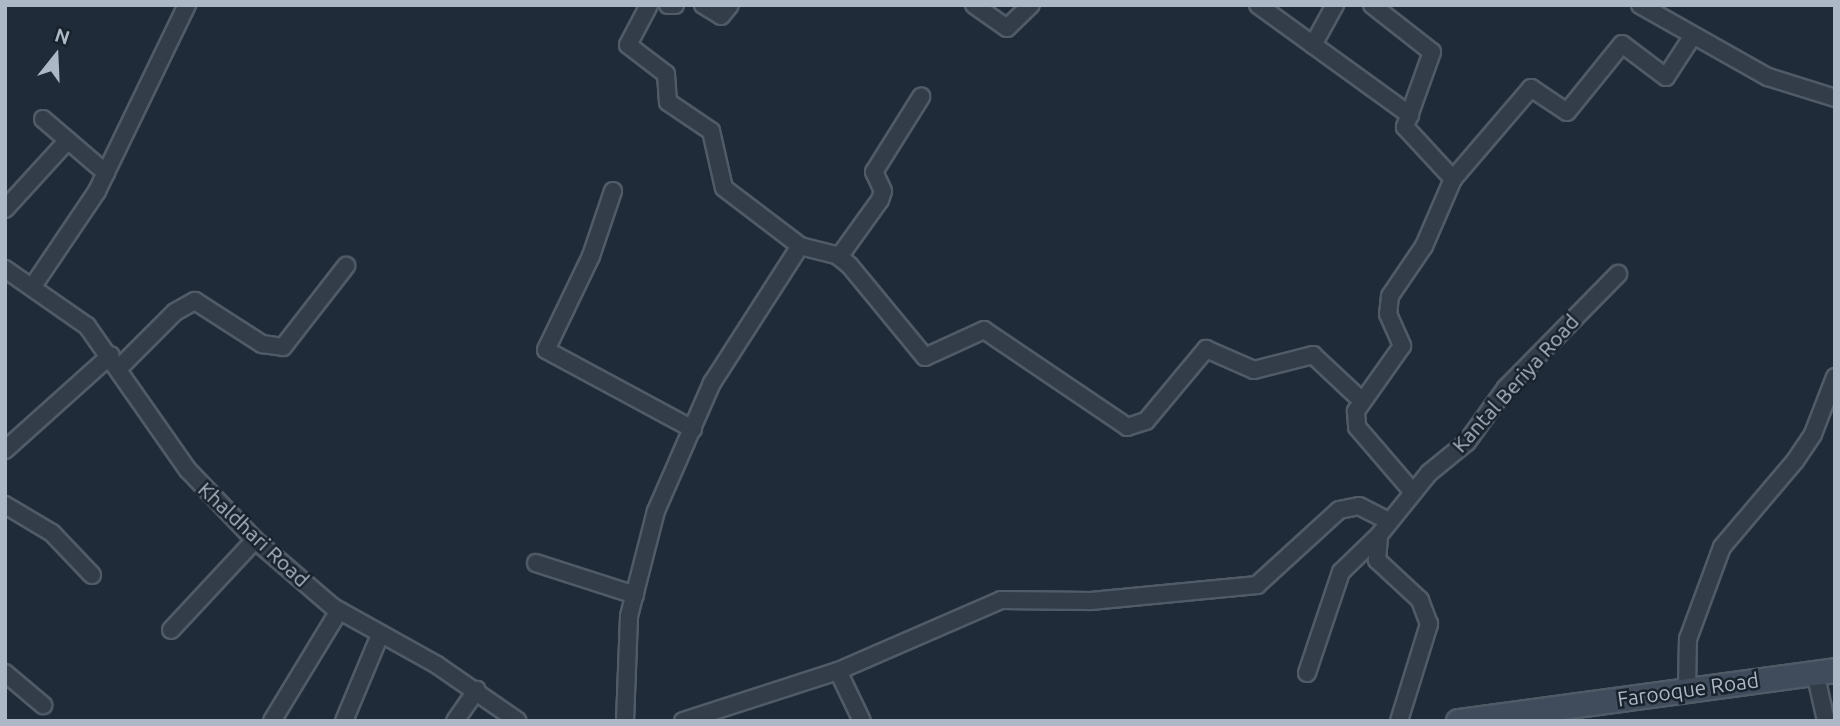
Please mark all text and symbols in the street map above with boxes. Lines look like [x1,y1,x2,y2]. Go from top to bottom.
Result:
north arrow [21,21,91,91]
text: N [52,23,73,49]
street label: Kantal Beriya Road [1446,309,1584,457]
street label: Khaldhari Road [193,476,315,592]
street label: Farooque Road [1616,667,1760,711]

